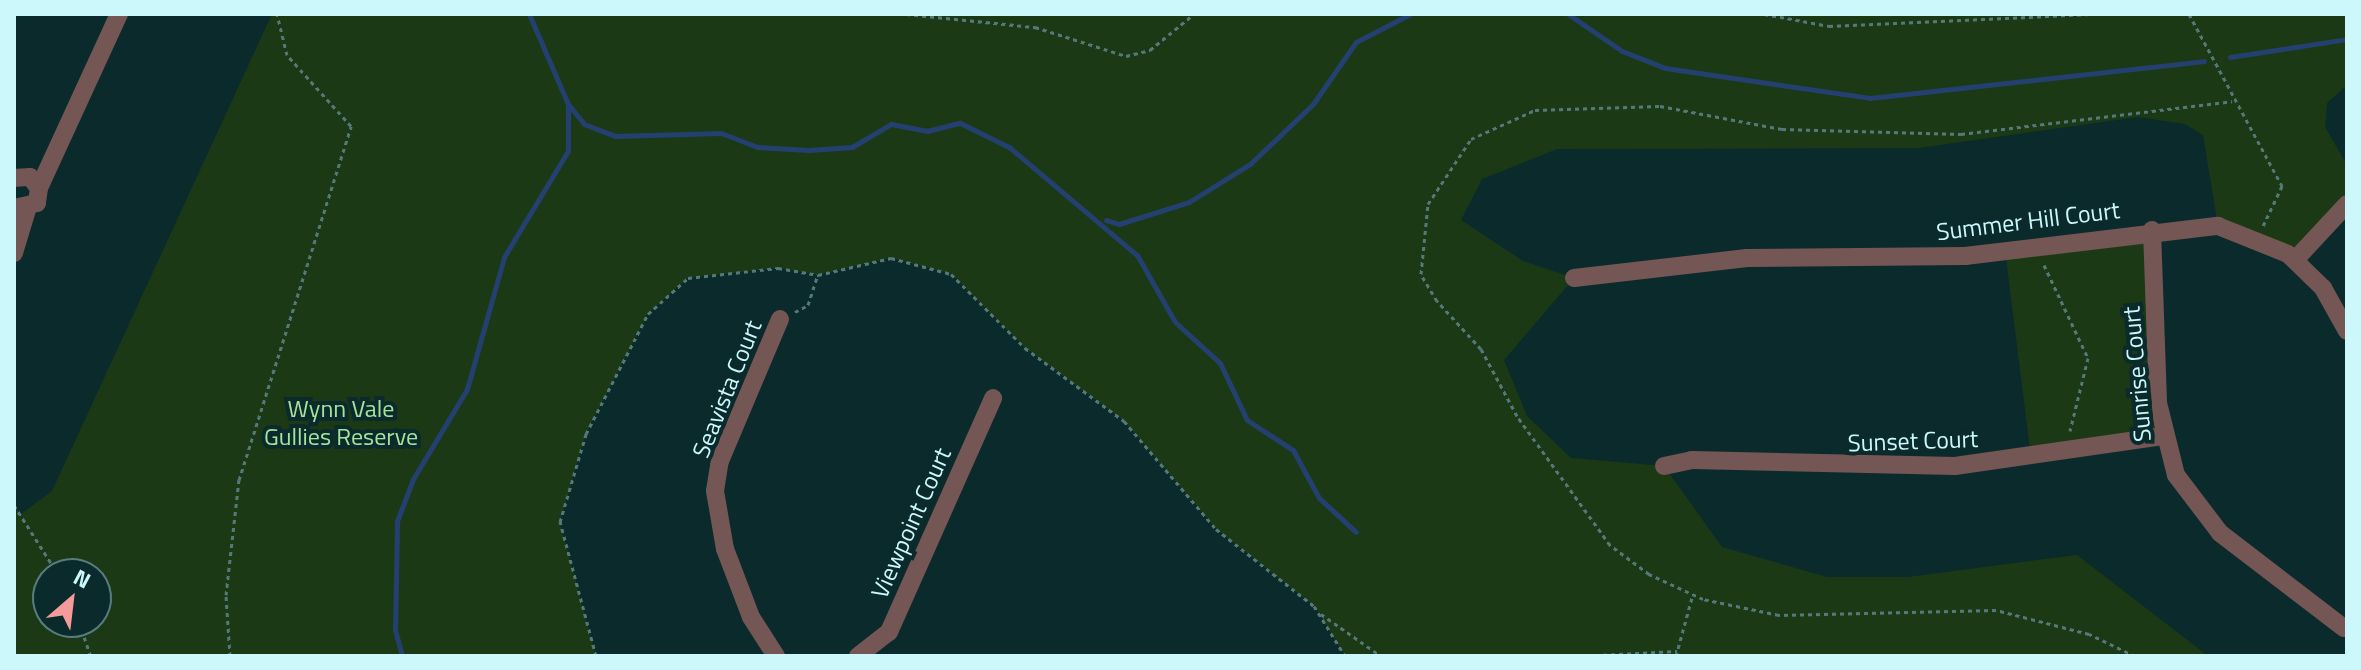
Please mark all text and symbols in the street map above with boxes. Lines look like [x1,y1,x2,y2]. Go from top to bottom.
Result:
street label: Summer Hill Court [1935,195,2121,247]
street label: Sunrise Court [2117,305,2157,443]
street label: Seavista Court [686,316,768,462]
park label: Wynn Vale Gullies Reserve [264,395,418,451]
street label: Sunset Court [1847,424,1979,458]
street label: Viewpoint Court [865,443,957,603]
north arrow [32,558,112,638]
text: N [68,560,97,597]

